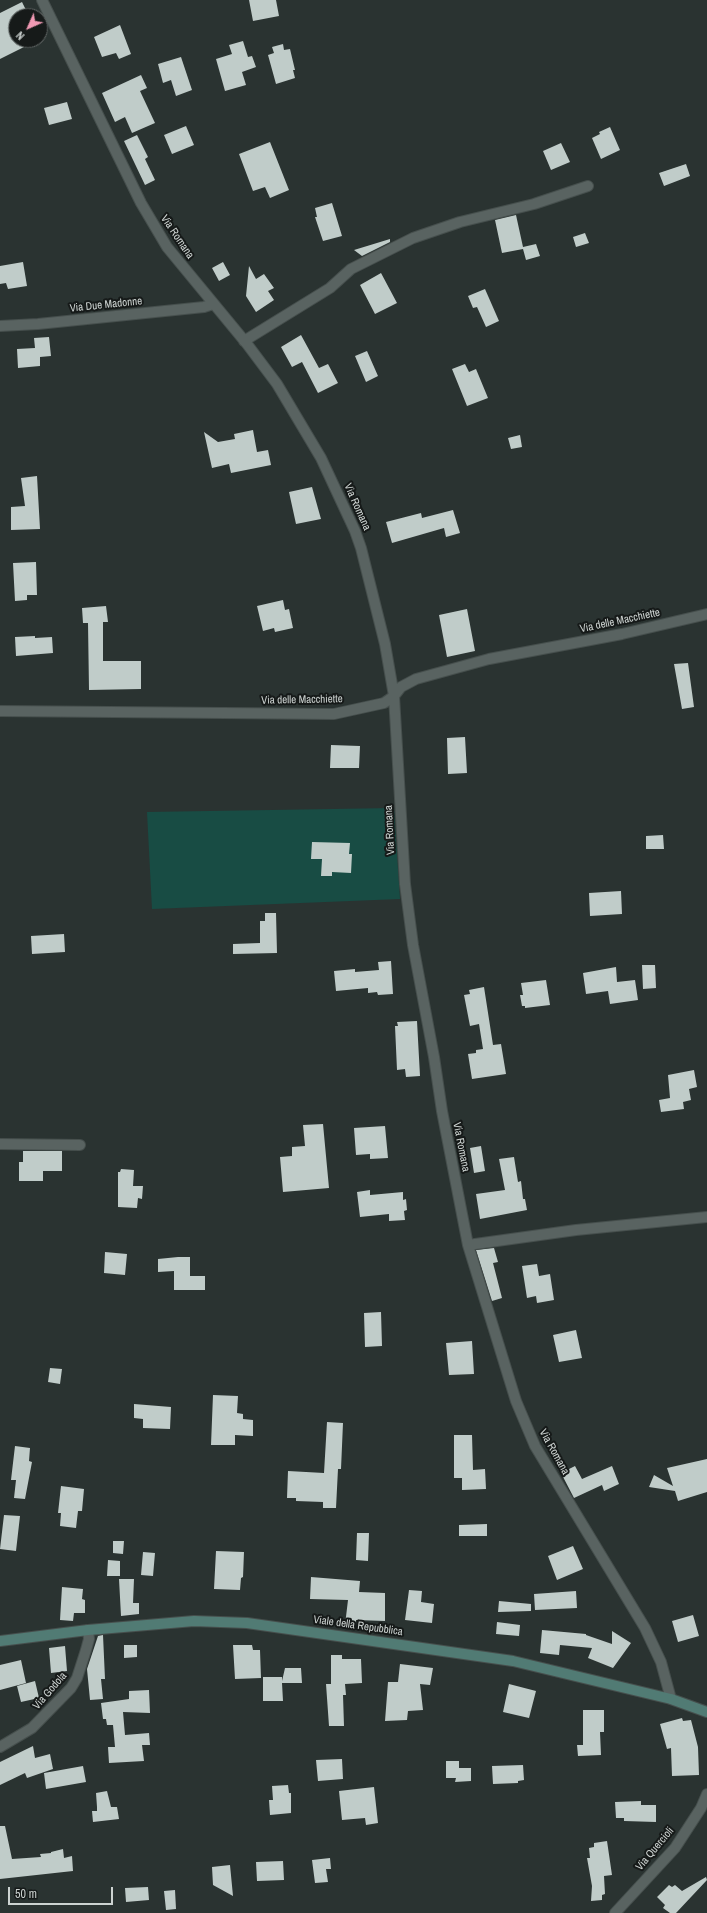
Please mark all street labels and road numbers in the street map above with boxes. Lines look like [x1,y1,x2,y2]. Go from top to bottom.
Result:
street label: Via Romana [158,213,196,261]
street label: Via Due Madonne [69,295,143,315]
street label: Via Romana [341,481,373,533]
street label: Via delle Macchiette [579,606,661,636]
street label: Via delle Macchiette [261,693,343,707]
street label: Via Romana [382,805,398,855]
street label: Via Romana [450,1121,472,1173]
street label: Via Romana [536,1427,572,1477]
street label: Viale della Repubblica [312,1613,404,1639]
street label: Via Godola [30,1670,70,1712]
street label: Via Quercioli [633,1825,677,1873]

